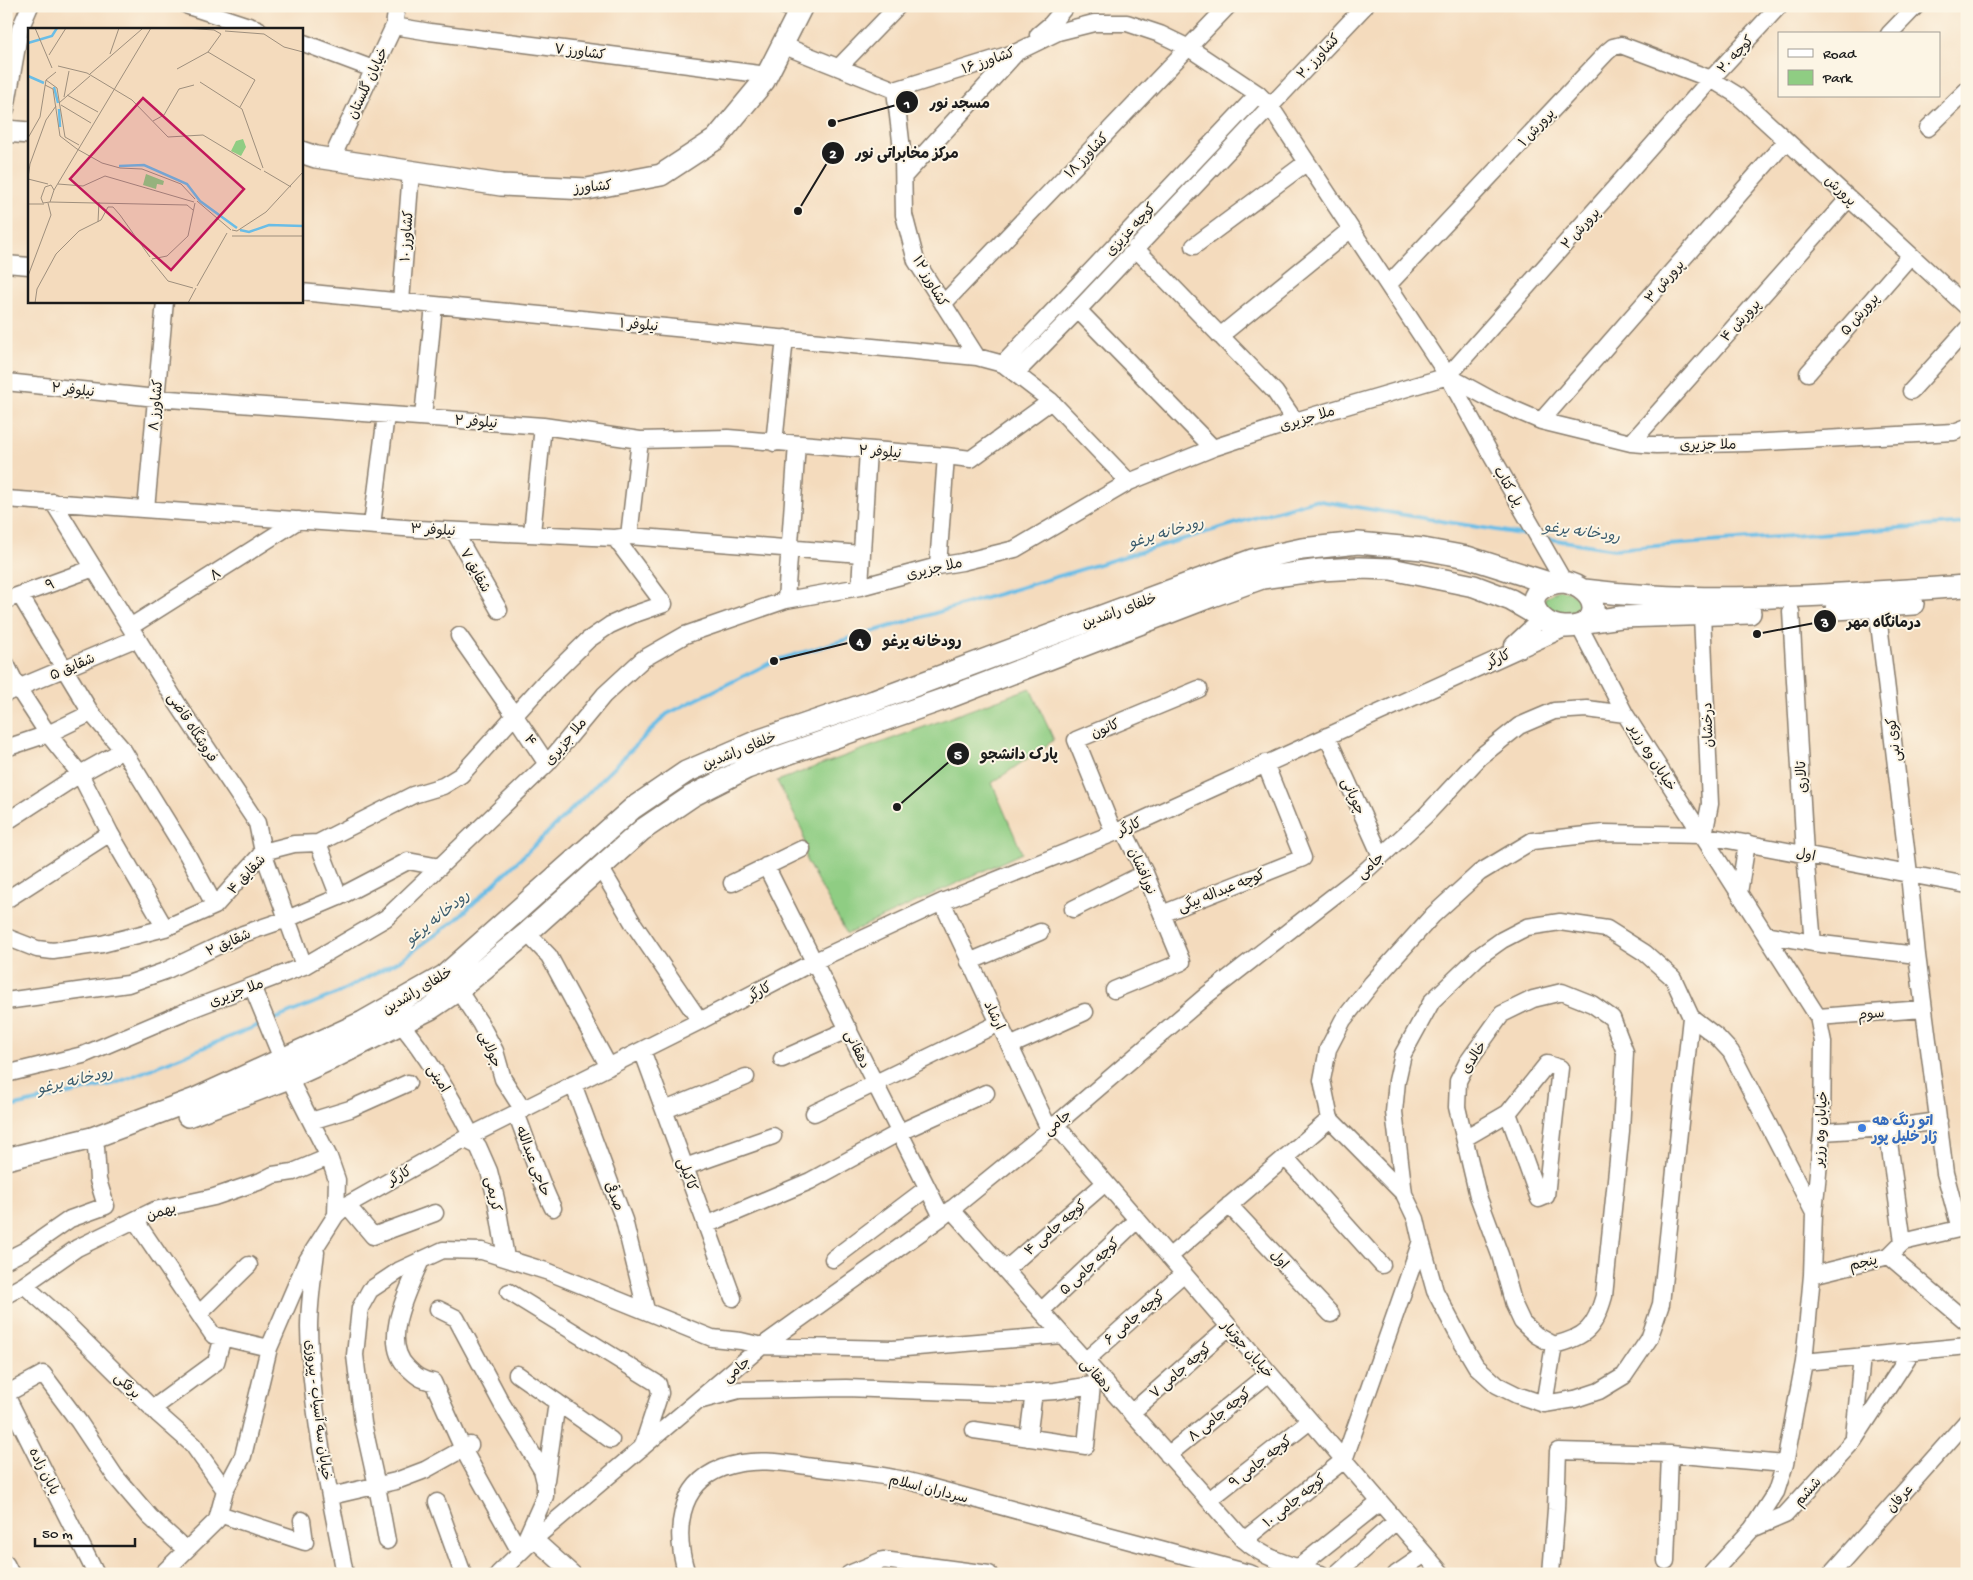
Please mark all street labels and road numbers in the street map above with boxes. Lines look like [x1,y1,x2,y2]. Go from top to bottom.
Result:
street label: کشاورز ۲۰ [1295,31,1345,84]
street label: کوچه ۲۰ [1715,33,1759,78]
street label: کشاورز ۷ [553,42,606,65]
street label: خیابان گلستان [343,45,393,123]
street label: کشاورز ۱۶ [960,45,1018,79]
street label: پرورش ۱ [1516,106,1560,151]
street label: کشاورز ۱۸ [1062,130,1114,183]
street label: پرورش [1820,173,1859,211]
street label: کشاورز [572,178,613,199]
street label: کوچه عزیزی [1103,201,1161,261]
street label: پرورش ۲ [1559,205,1605,254]
street label: کشاورز ۱۰ [398,210,419,262]
street label: کشاورز ۱۲ [907,254,950,311]
street label: پرورش ۳ [1642,257,1689,308]
street label: پرورش ۵ [1838,291,1884,340]
street label: پرورش ۴ [1718,297,1765,346]
street label: نیلوفر ۱ [619,316,659,337]
street label: کشاورز ۸ [147,379,168,432]
street label: نیلوفر ۲ [50,381,95,402]
street label: ملا جزیری [1278,404,1337,437]
street label: نیلوفر ۲ [454,414,498,433]
street label: ملا جزیری [1679,438,1737,455]
street label: نیلوفر ۲ [858,444,902,463]
street label: پل کتاب [1488,464,1525,510]
street label: نیلوفر ۳ [410,522,456,541]
street label: شقایق ۷ [455,546,493,596]
street label: ملا جزیری [905,556,964,585]
street label: ۸ [208,566,225,586]
street label: ۹ [44,577,58,596]
street label: خلفای راشدین [1080,591,1160,634]
street label: کارگر [1482,646,1514,674]
street label: شقایق ۵ [48,651,98,685]
street label: فروشگاه قاضی [162,689,221,766]
street label: درخشان [1700,702,1719,748]
street label: ملا جزیری [542,715,592,770]
street label: کانون [1089,717,1123,744]
street label: کوی نبی [1884,717,1907,763]
street label: خیابان وه رزیر [1623,721,1678,795]
street label: خلفای راشدین [700,730,779,775]
street label: ۴ [519,732,539,750]
street label: تالاری [1794,759,1813,793]
street label: چوپانی [1336,776,1367,818]
street label: کارگر [1113,814,1145,842]
street label: نورافشان [1123,846,1159,898]
street label: اول [1794,846,1817,867]
street label: جامی [1354,850,1389,884]
street label: شقایق ۴ [225,852,271,899]
street label: کوچه عبداله بیگی [1175,865,1268,918]
street label: شقایق ۲ [204,927,254,962]
street label: خلفای راشدین [380,965,456,1020]
street label: ملا جزیری [207,976,266,1012]
street label: کارگر [743,978,775,1007]
street label: ارشاد [978,999,1007,1033]
street label: سوم [1857,1006,1885,1026]
street label: دهقانی [839,1028,872,1072]
street label: جولایی [474,1029,504,1071]
street label: خالدی [1459,1039,1492,1078]
street label: امینی [422,1062,452,1096]
street label: خیابان وه رزیر [1812,1091,1833,1169]
street label: جامی [1041,1107,1076,1140]
street label: حاجی عبدالله [510,1124,553,1200]
street label: کاکیلی [672,1156,699,1194]
street label: کارگر [383,1162,415,1191]
street label: کریمی [480,1176,504,1214]
street label: صدقی [599,1179,628,1214]
street label: کوچه جامی ۴ [1022,1197,1091,1261]
street label: بهمن [145,1201,179,1226]
street label: کوچه جامی ۵ [1057,1236,1124,1300]
street label: اول [1265,1248,1291,1274]
street label: پنجم [1848,1253,1879,1276]
street label: کوچه جامی ۶ [1102,1288,1169,1350]
street label: خیابان جوتیار [1216,1318,1276,1383]
street label: خیابان سه آسیاب - پیروزی [299,1339,335,1482]
street label: کوچه جامی ۷ [1147,1340,1216,1403]
street label: جامی [720,1354,755,1387]
street label: دهقانی [1075,1356,1115,1397]
street label: برفکی [109,1370,143,1404]
street label: کوچه جامی ۸ [1186,1385,1256,1447]
street label: کوچه جامی ۹ [1227,1433,1296,1493]
street label: بابان زاده [24,1446,62,1499]
street label: کوچه جامی ۱۰ [1261,1471,1330,1532]
street label: سرداران اسلام [887,1472,970,1508]
street label: ششم [1791,1475,1826,1511]
street label: عرفان [1884,1482,1918,1517]

